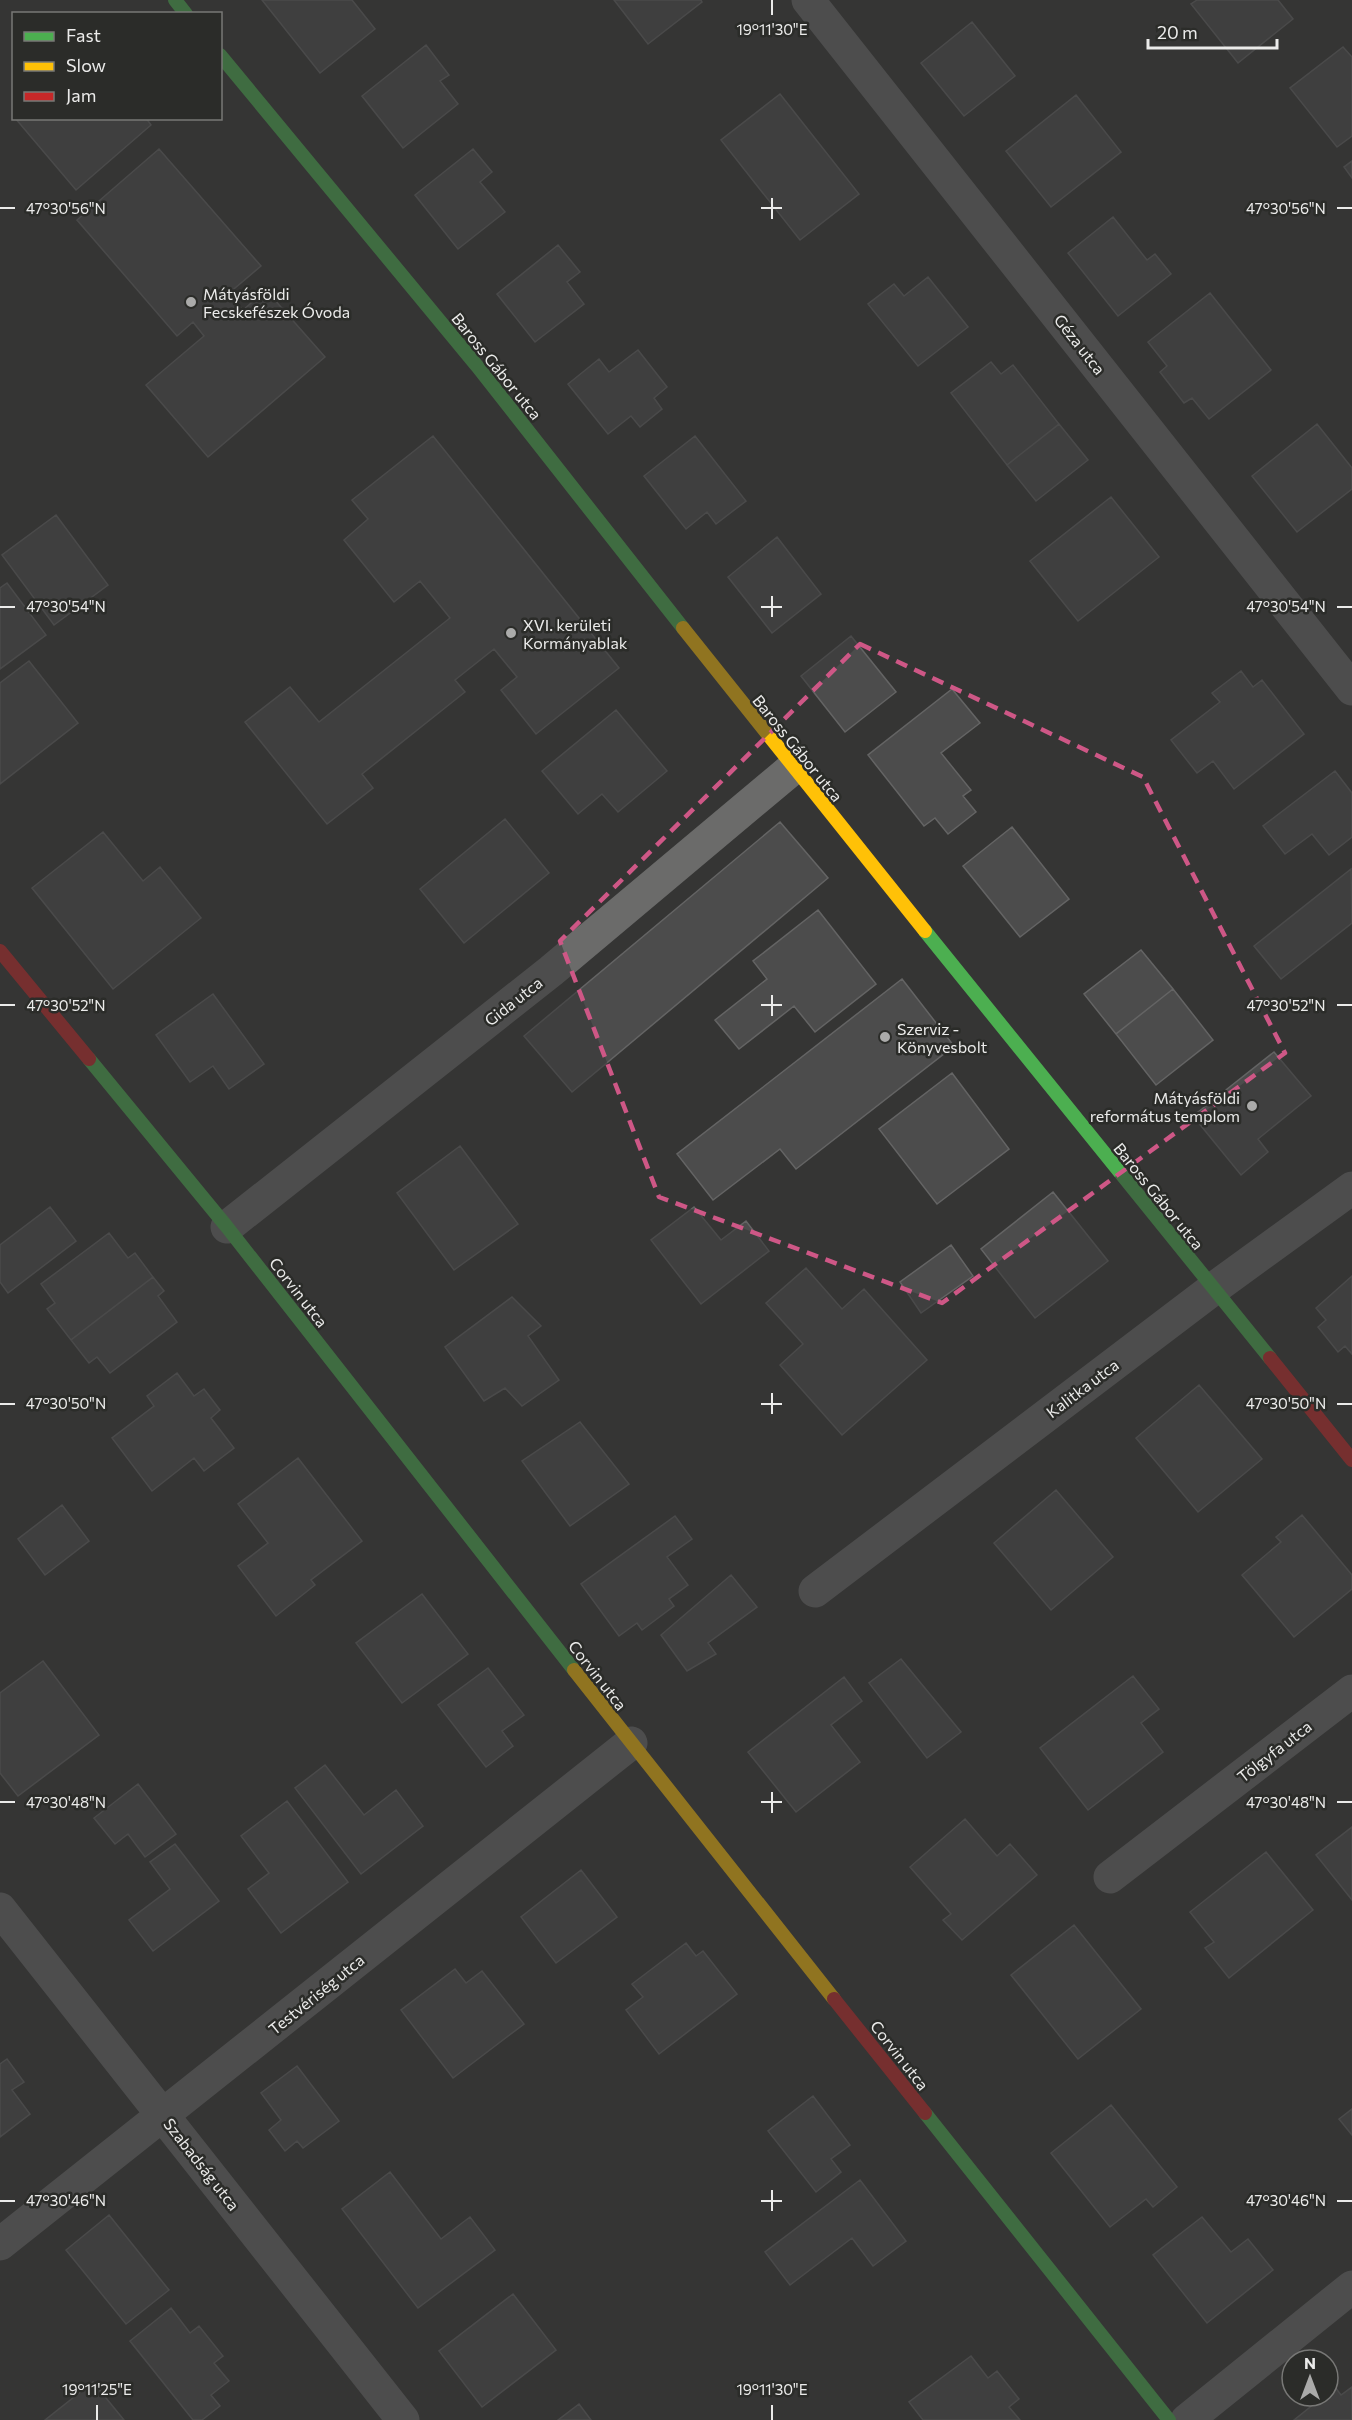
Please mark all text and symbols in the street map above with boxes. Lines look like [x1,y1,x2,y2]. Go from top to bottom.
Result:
legend [12,12,222,120]
scale bar [1148,12,1277,50]
text: 19°11'30"E [736,20,808,38]
text: 20 m [1157,21,1198,43]
text: Fast [66,24,101,46]
text: Slow [66,54,106,76]
text: Jam [66,84,96,106]
text: 47°30'56"N [26,199,106,217]
text: 47°30'56"N [1246,199,1326,217]
place label: Mátyásföldi Fecskefészek Óvoda [203,284,350,321]
marker: Mátyásföldi Fecskefészek Óvoda [184,295,198,309]
street label: Baross Gábor utca [448,309,546,423]
street label: Géza utca [1051,310,1109,378]
text: 47°30'54"N [26,597,106,615]
text: 47°30'54"N [1246,597,1326,615]
place label: XVI. kerületi Kormányablak [523,615,628,652]
marker: XVI. kerületi Kormányablak [504,626,518,640]
street label: Baross Gábor utca [749,691,847,805]
street label: Gida utca [480,973,546,1029]
text: 47°30'52"N [27,996,106,1014]
text: 47°30'52"N [1247,996,1326,1014]
place label: Szerviz - Könyvesbolt [897,1019,988,1056]
marker: Szerviz - Könyvesbolt [878,1030,892,1044]
place label: Mátyásföldi református templom [1090,1088,1240,1125]
marker: Mátyásföldi református templom [1245,1099,1259,1113]
street label: Baross Gábor utca [1110,1139,1208,1253]
street label: Corvin utca [266,1253,332,1331]
street label: Kalitka utca [1042,1355,1122,1421]
text: 47°30'50"N [26,1394,106,1412]
text: 47°30'50"N [1246,1394,1326,1412]
street label: Corvin utca [565,1636,631,1714]
street label: Tölgyfa utca [1233,1716,1315,1786]
text: 47°30'48"N [26,1793,106,1811]
text: 47°30'48"N [1246,1793,1326,1811]
street label: Testvériség utca [264,1950,368,2038]
street label: Corvin utca [867,2016,933,2094]
street label: Szabadság utca [160,2114,244,2214]
text: 47°30'46"N [26,2191,106,2209]
text: 47°30'46"N [1246,2191,1326,2209]
north arrow [1280,2348,1340,2408]
text: N [1304,2353,1316,2372]
text: 19°11'25"E [62,2380,132,2398]
text: 19°11'30"E [736,2380,808,2398]

